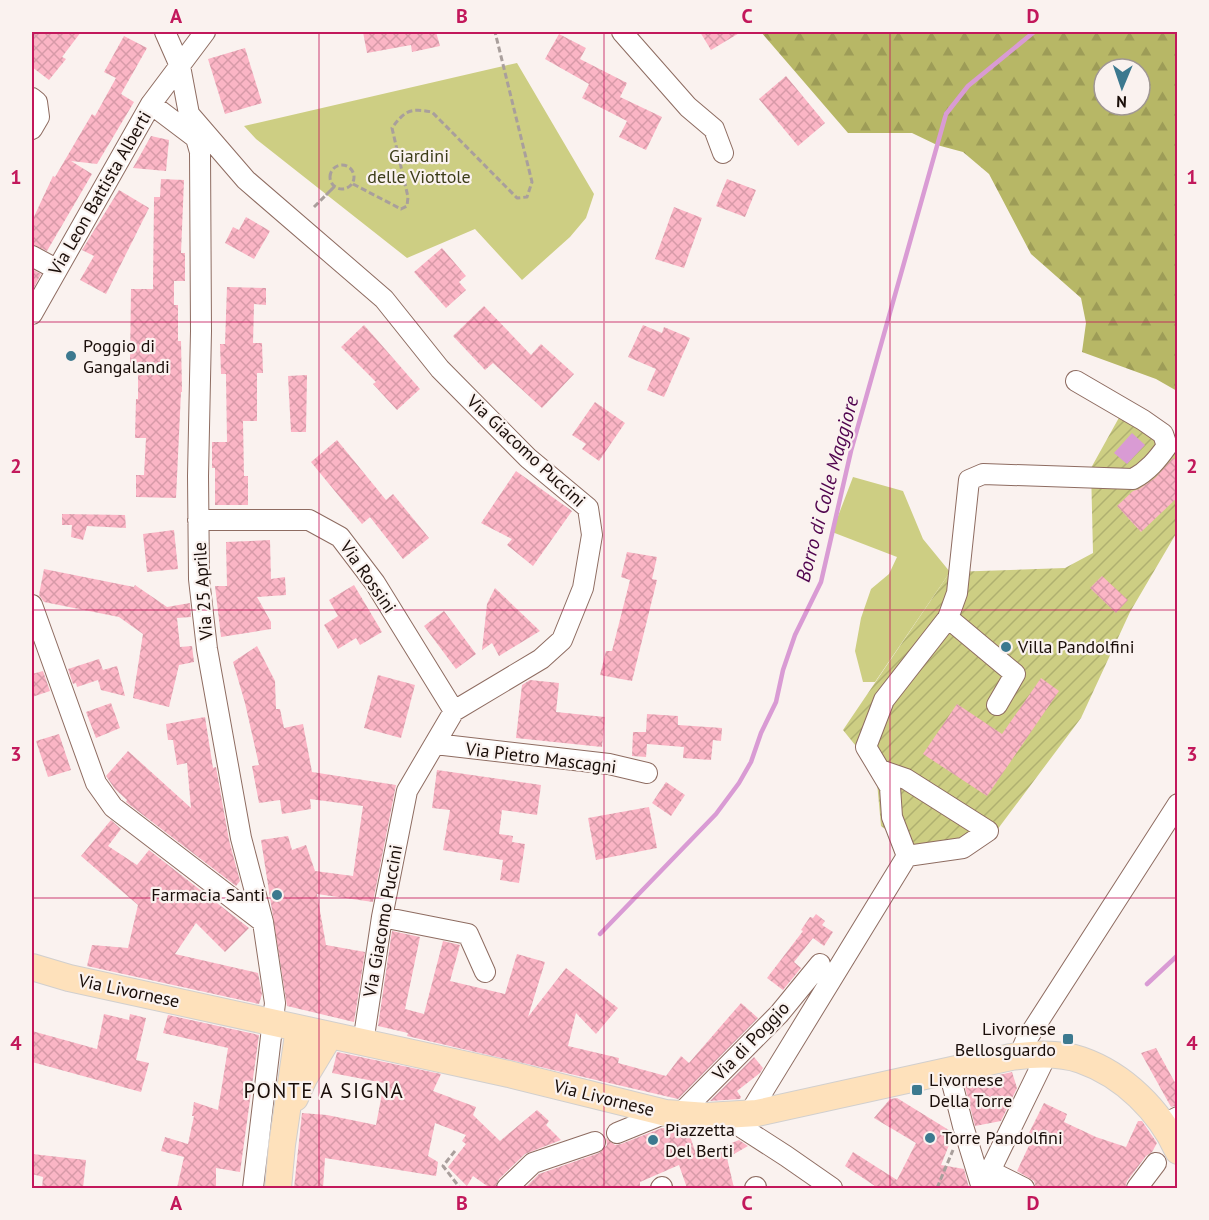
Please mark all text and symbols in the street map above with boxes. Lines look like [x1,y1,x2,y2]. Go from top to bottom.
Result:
text: A [170,3,183,29]
text: B [456,3,468,29]
text: C [741,3,753,29]
text: D [1027,3,1040,29]
north arrow [1092,57,1152,117]
text: N [1116,92,1127,112]
street label: Via Leon Battista Alberti [43,107,156,280]
park label: Giardini delle Viottole [367,144,471,188]
text: 1 [10,164,22,190]
text: 1 [1186,164,1198,190]
place label: Poggio di Gangalandi [83,334,170,378]
marker: Poggio di Gangalandi [64,349,78,363]
street label: Via Giacomo Puccini [461,389,591,512]
water label: Borro di Colle Maggiore [790,392,865,585]
text: 2 [10,453,22,479]
text: 2 [1186,453,1198,479]
street label: Via Rossini [335,535,402,617]
street label: Via 25 Aprile [188,541,217,642]
place label: Villa Pandolfini [1017,635,1134,658]
marker: Villa Pandolfini [999,640,1013,654]
street label: Via Pietro Mascagni [463,737,618,778]
text: 3 [10,741,22,767]
text: 3 [1186,741,1198,767]
street label: Via Giacomo Puccini [358,843,407,1000]
place label: Farmacia Santi [151,883,265,906]
marker: Farmacia Santi [270,888,284,902]
street label: Via Livornese [75,968,182,1012]
street label: Via di Poggio [707,996,794,1086]
place label: Livornese Bellosguardo [955,1017,1056,1061]
text: 4 [10,1030,22,1056]
text: 4 [1186,1030,1198,1056]
marker: Livornese Bellosguardo [1061,1032,1075,1046]
place label: Livornese Della Torre [929,1068,1012,1112]
street label: Via Livornese [550,1074,657,1121]
district label: PONTE A SIGNA [244,1077,404,1104]
marker: Livornese Della Torre [910,1083,924,1097]
place label: Piazzetta Del Berti [665,1118,735,1162]
place label: Torre Pandolfini [942,1126,1063,1149]
marker: Torre Pandolfini [923,1131,937,1145]
marker: Piazzetta Del Berti [646,1133,660,1147]
text: A [170,1190,183,1216]
text: B [456,1190,468,1216]
text: C [741,1190,753,1216]
text: D [1027,1190,1040,1216]

